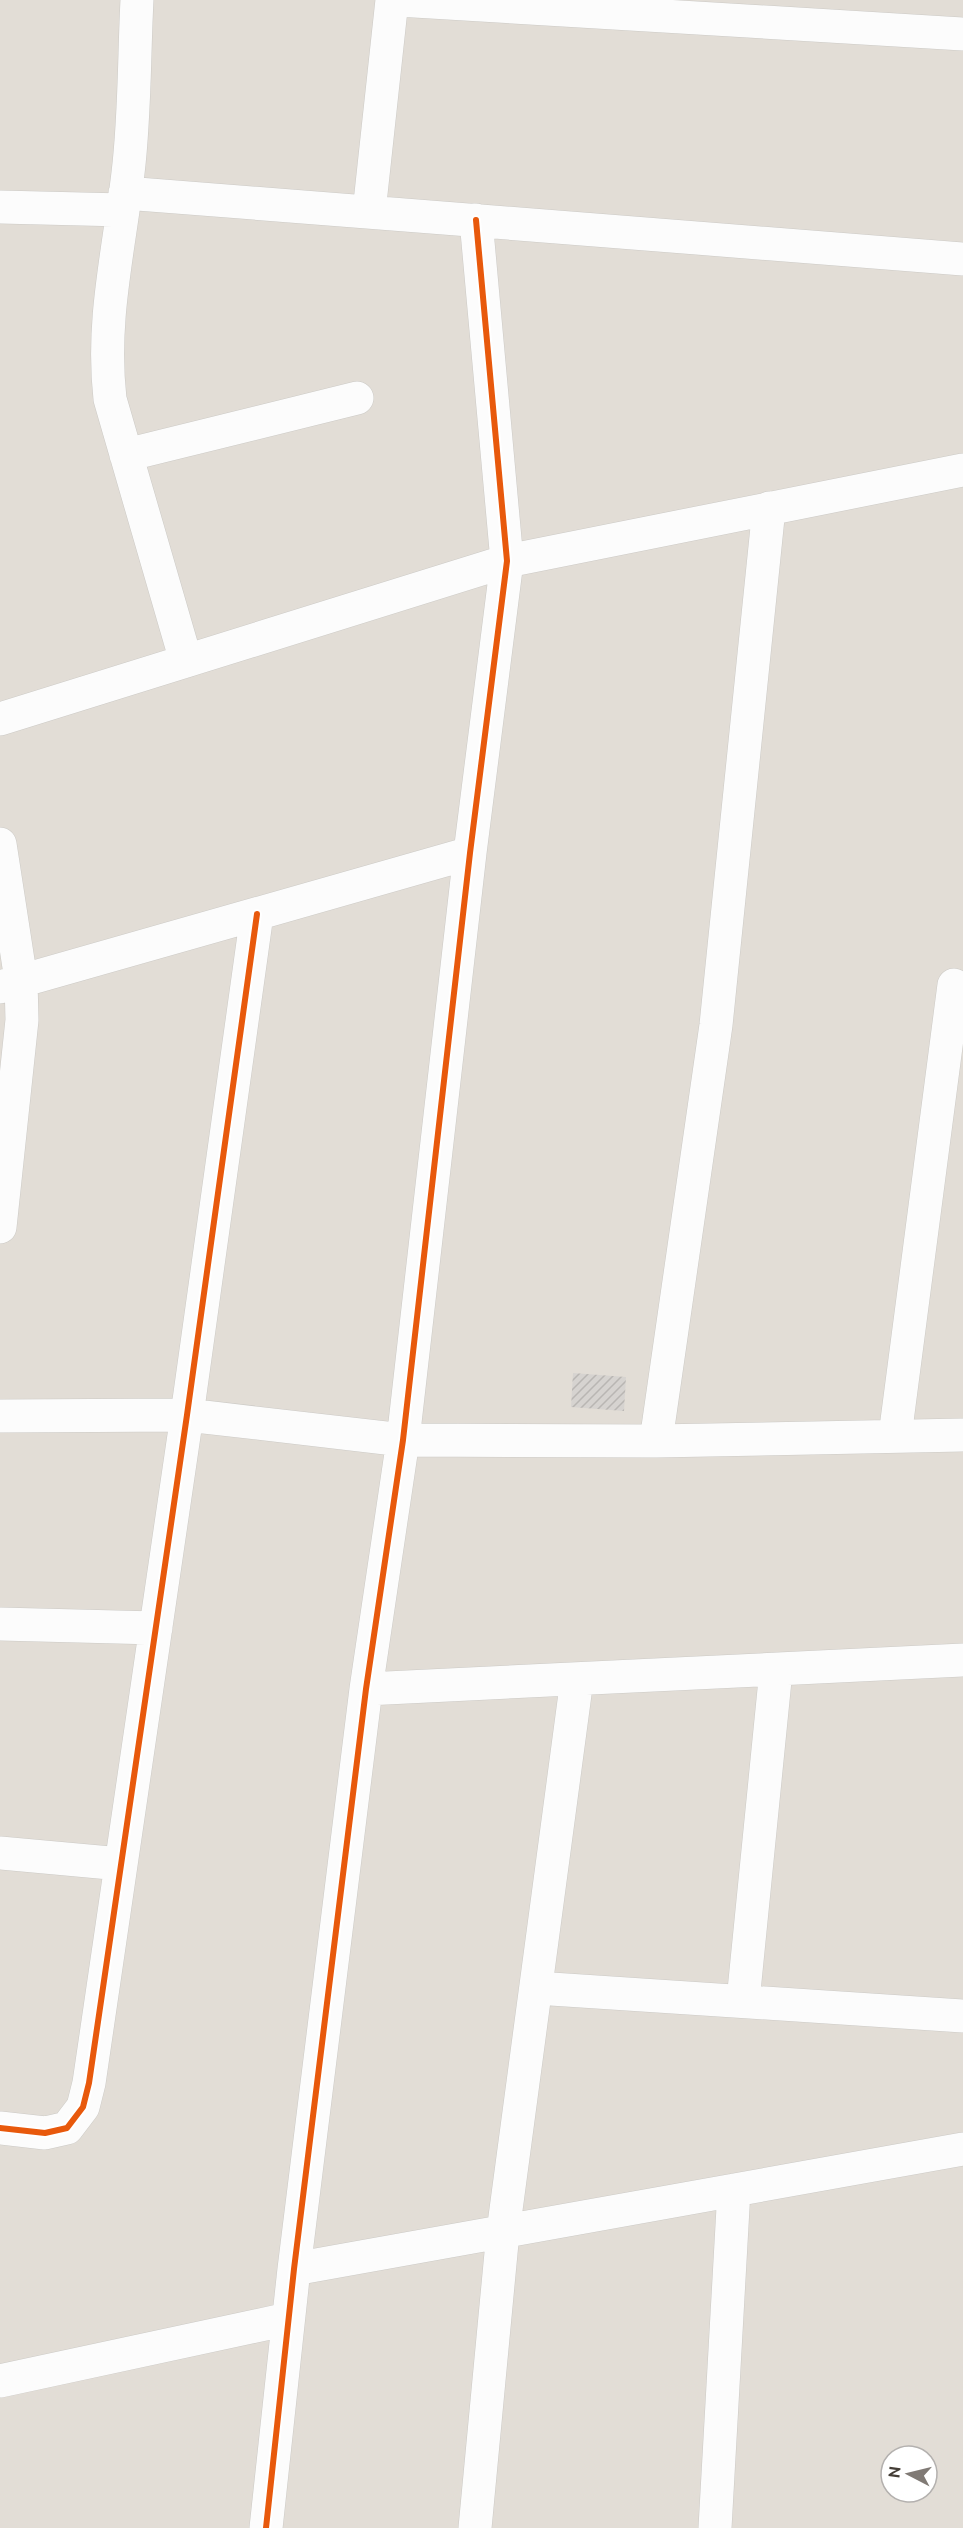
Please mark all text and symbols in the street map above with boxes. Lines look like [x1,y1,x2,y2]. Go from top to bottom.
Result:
north arrow [879,2444,939,2504]
text: N [884,2465,904,2479]

